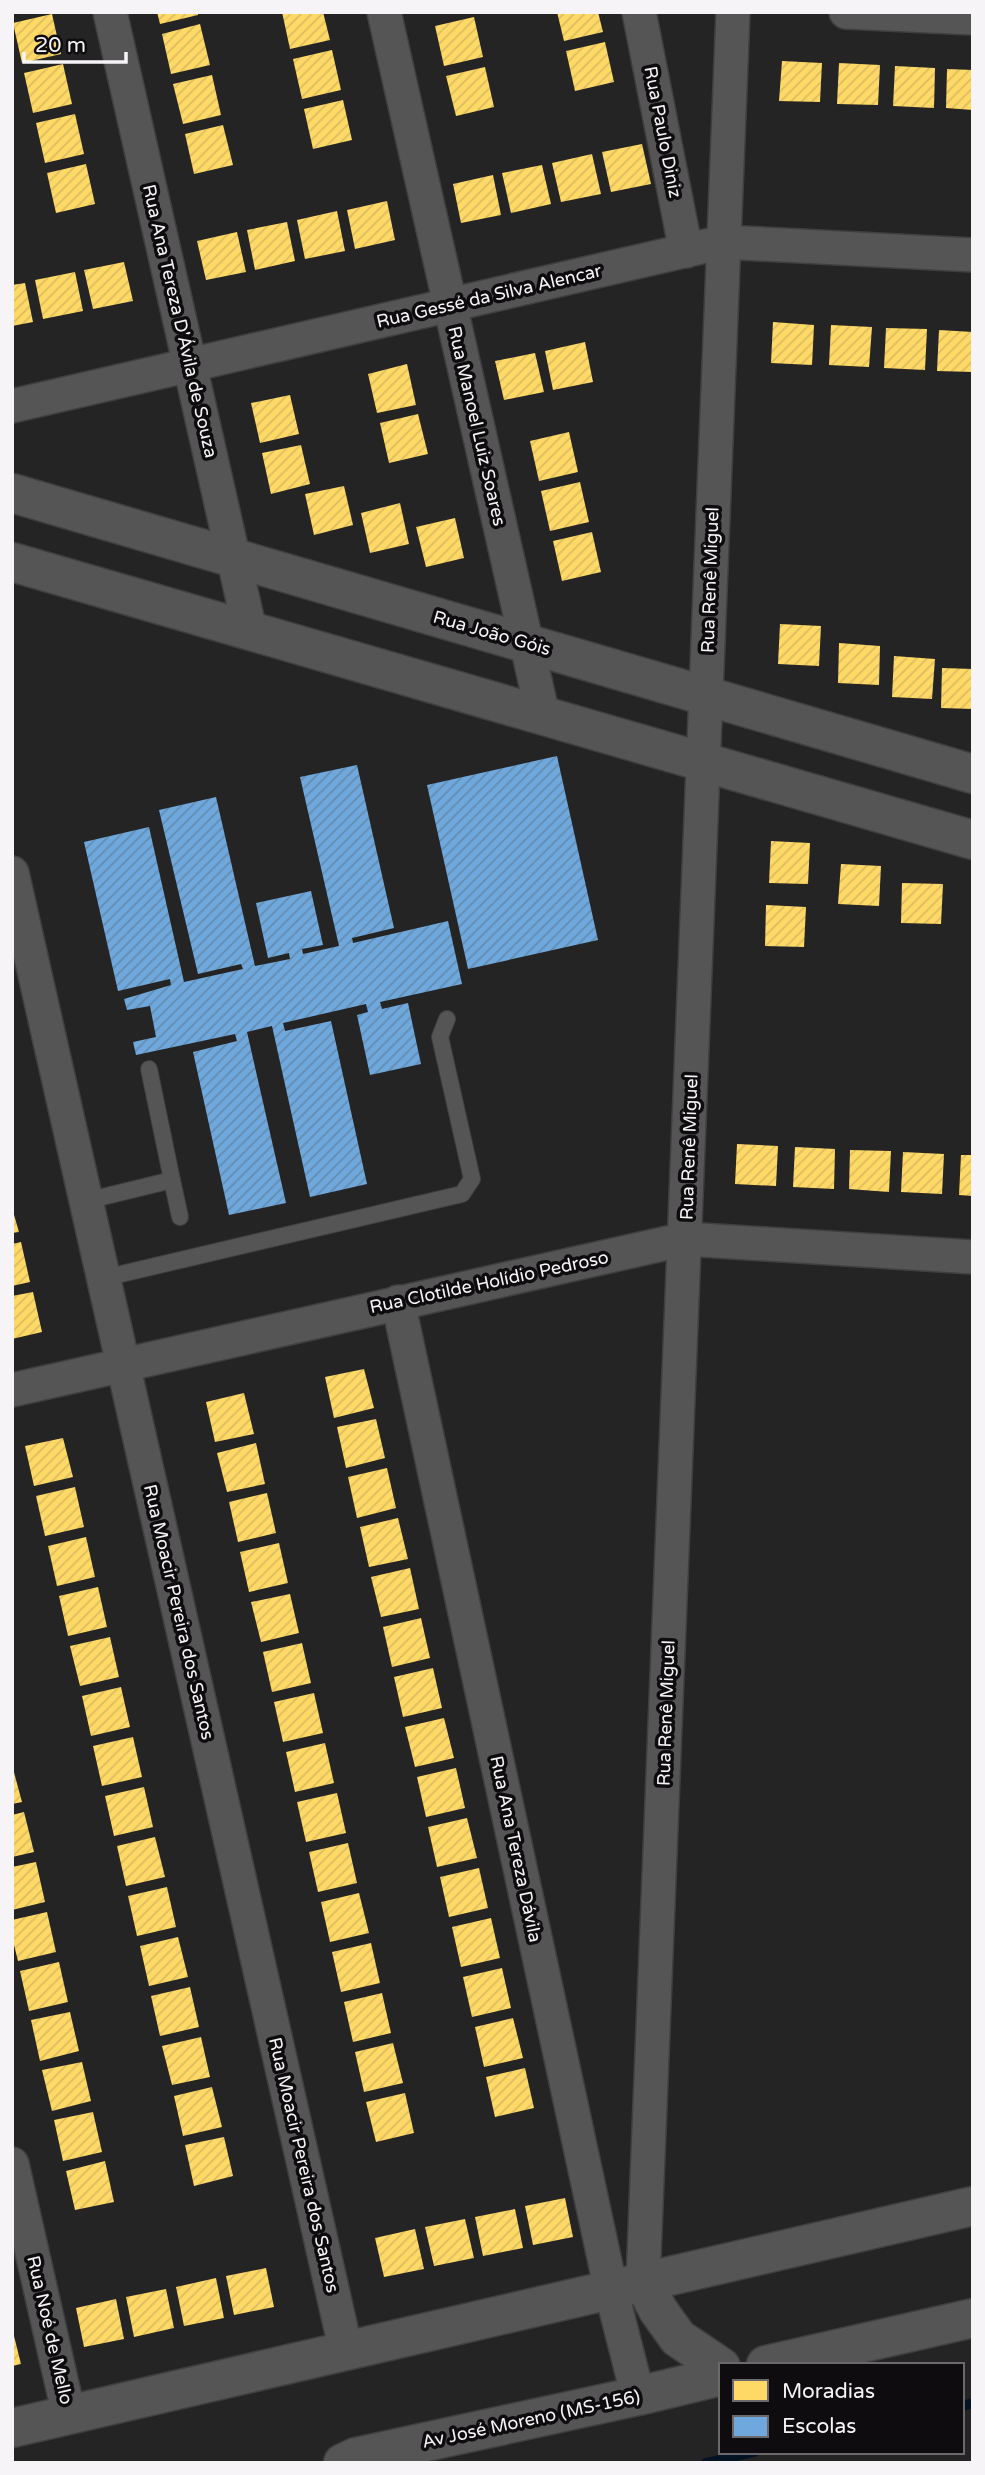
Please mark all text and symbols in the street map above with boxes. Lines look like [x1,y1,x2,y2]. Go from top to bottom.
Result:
scale bar [24,21,126,65]
text: 20 m [35,33,86,58]
street label: Rua Paulo Diniz [639,64,687,200]
street label: Rua Ana Tereza D'Ávila de Souza [138,182,222,460]
street label: Rua Gessé da Silva Alencar [374,259,604,333]
street label: Rua Manoel Luiz Soares [443,324,511,528]
street label: Rua Renê Miguel [696,507,724,653]
street label: Rua João Góis [431,606,553,660]
street label: Rua Renê Miguel [675,1074,703,1220]
street label: Rua Clotilde Holídio Pedroso [367,1246,611,1318]
street label: Rua Moacir Pereira dos Santos [139,1482,219,1742]
street label: Rua Renê Miguel [652,1640,680,1786]
street label: Rua Ana Tereza Dávila [485,1754,547,1944]
street label: Rua Moacir Pereira dos Santos [264,2035,344,2295]
street label: Rua Noé de Mello [22,2253,78,2407]
legend [719,2363,964,2454]
text: Moradias [782,2379,875,2404]
street label: Av José Moreno (MS-156) [420,2385,642,2453]
text: Escolas [782,2414,856,2439]

